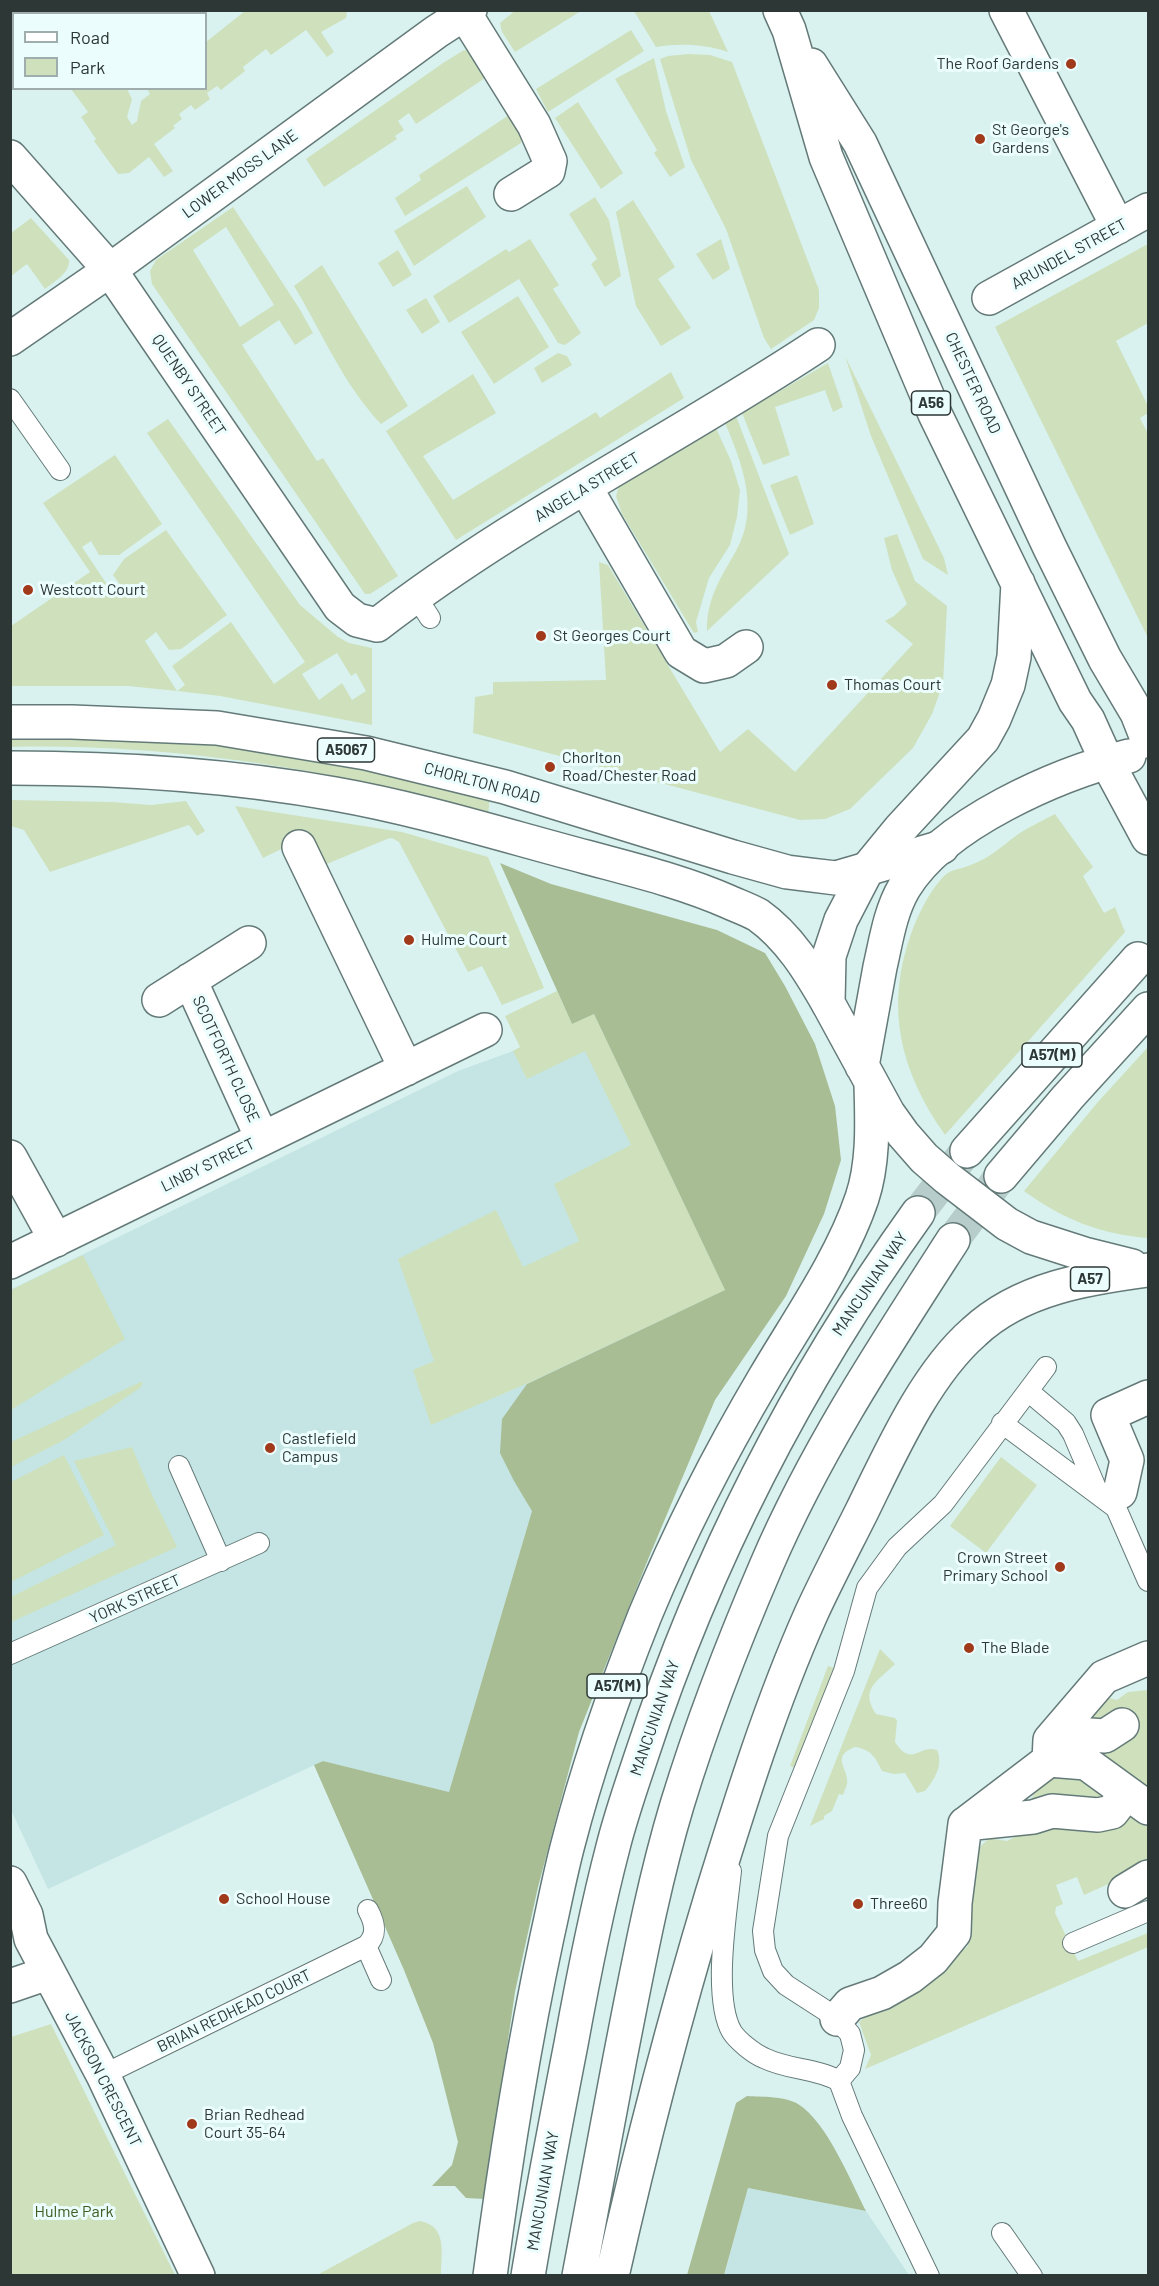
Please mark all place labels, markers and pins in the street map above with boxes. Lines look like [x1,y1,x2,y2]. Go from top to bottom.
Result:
place label: The Roof Gardens [936,54,1059,74]
marker: The Roof Gardens [1064,57,1078,71]
place label: St George's Gardens [992,120,1069,158]
marker: St George's Gardens [973,132,987,146]
place label: Westcott Court [40,580,146,600]
marker: Westcott Court [21,583,35,597]
place label: St Georges Court [553,626,671,646]
marker: St Georges Court [534,629,548,643]
place label: Thomas Court [844,675,942,695]
marker: Thomas Court [825,678,839,692]
place label: Chorlton Road/Chester Road [562,748,696,786]
marker: Chorlton Road/Chester Road [543,760,557,774]
place label: Hulme Court [421,930,507,950]
marker: Hulme Court [402,933,416,947]
place label: Castlefield Campus [282,1429,356,1467]
marker: Castlefield Campus [263,1441,277,1455]
place label: Crown Street Primary School [943,1548,1048,1586]
marker: Crown Street Primary School [1053,1560,1067,1574]
place label: The Blade [981,1638,1049,1658]
marker: The Blade [962,1641,976,1655]
place label: School House [236,1889,330,1909]
marker: School House [217,1892,231,1906]
place label: Three60 [870,1894,928,1914]
marker: Three60 [851,1897,865,1911]
place label: Brian Redhead Court 35-64 [204,2105,305,2143]
marker: Brian Redhead Court 35-64 [185,2117,199,2131]

